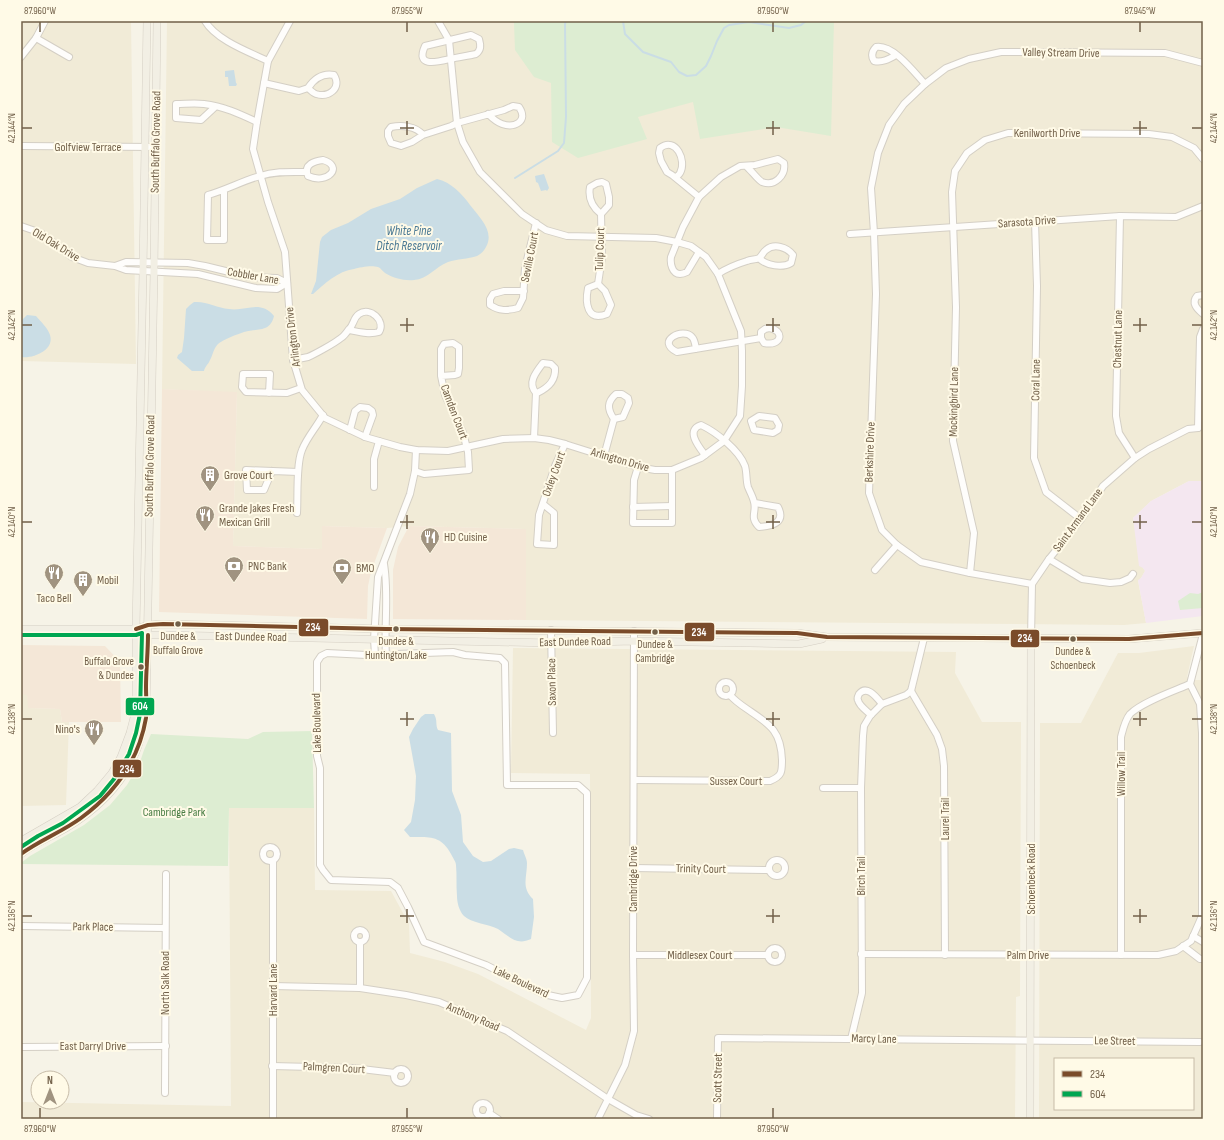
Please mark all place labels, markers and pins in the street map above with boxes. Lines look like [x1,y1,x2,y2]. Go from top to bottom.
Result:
building icon: Grove Court [199,464,221,492]
place label: Grove Court [224,468,273,483]
place label: Grande Jakes Fresh Mexican Grill [219,501,294,530]
restaurant icon: Grande Jakes Fresh Mexican Grill [194,504,216,532]
restaurant icon: HD Cuisine [419,526,441,554]
place label: HD Cuisine [444,530,488,545]
bank icon: PNC Bank [223,555,245,583]
bank icon: BMO [331,557,353,585]
place label: PNC Bank [248,559,287,574]
place label: BMO [356,561,374,576]
restaurant icon: Taco Bell [43,562,65,590]
building icon: Mobil [72,569,94,597]
place label: Mobil [97,573,119,588]
place label: Taco Bell [37,591,71,606]
marker: Dundee & Buffalo Grove [173,619,183,629]
marker: Dundee & Huntington/Lake [391,624,401,634]
marker: Dundee & Cambridge [650,627,660,637]
place label: Dundee & Buffalo Grove [153,630,203,657]
marker: Dundee & Schoenbeck [1068,634,1078,644]
place label: Dundee & Huntington/Lake [365,635,427,662]
place label: Dundee & Cambridge [635,638,675,665]
place label: Dundee & Schoenbeck [1050,645,1096,672]
place label: Buffalo Grove & Dundee [84,655,134,682]
marker: Buffalo Grove & Dundee [136,662,146,672]
restaurant icon: Nino's [83,718,105,746]
place label: Nino's [55,722,80,737]

